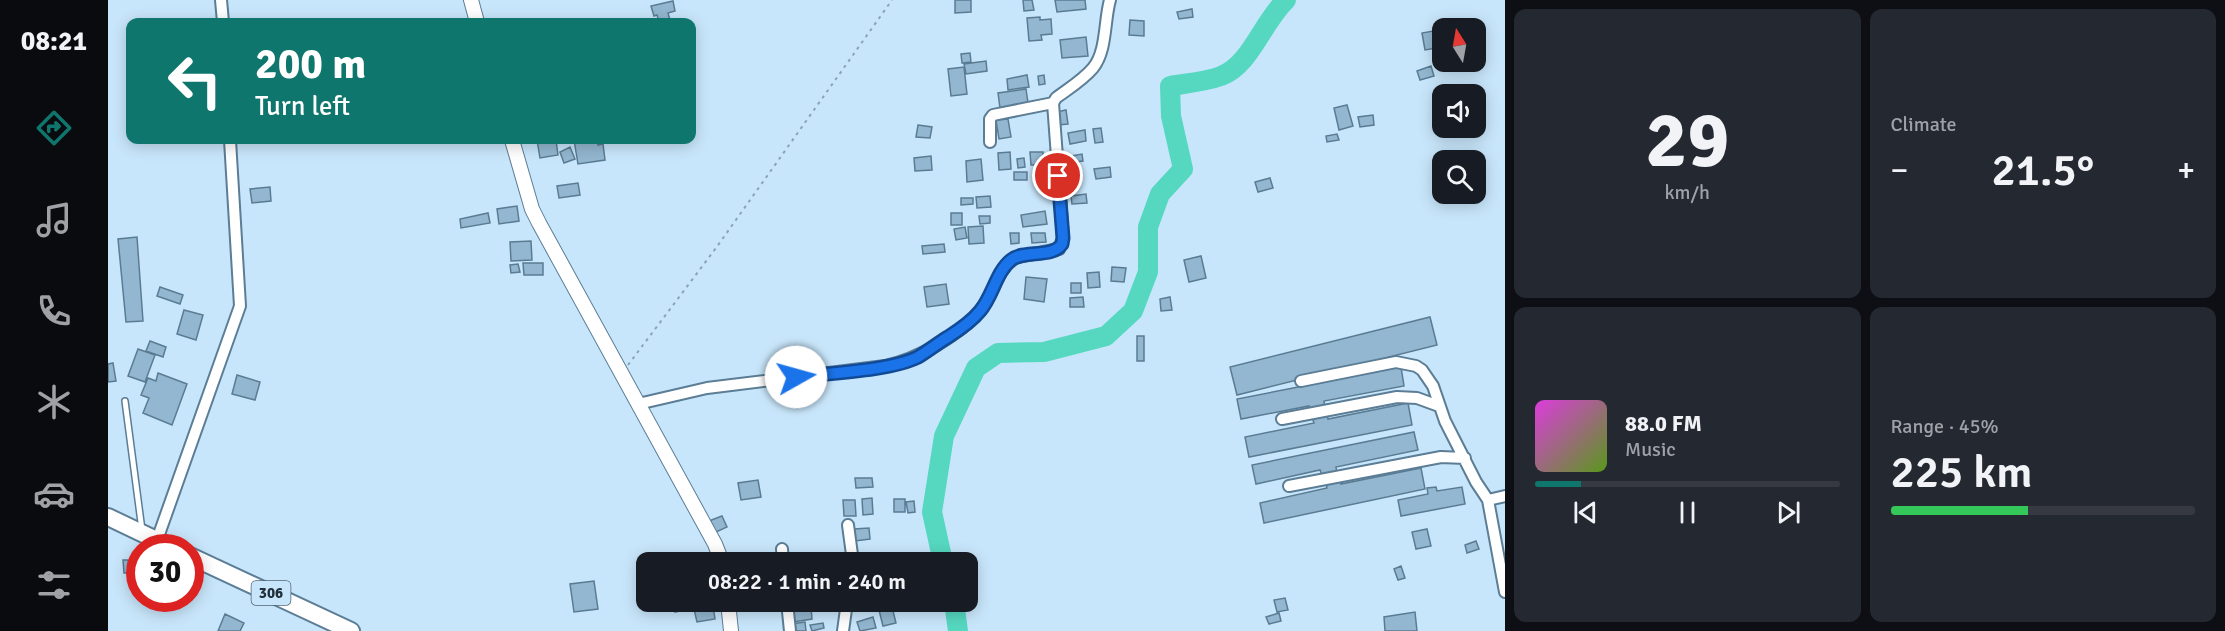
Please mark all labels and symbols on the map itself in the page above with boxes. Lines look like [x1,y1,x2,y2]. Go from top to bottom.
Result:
north arrow [1432,18,1486,72]
pin [1032,150,1083,201]
position arrow [764,345,828,409]
speed limit sign: 30 [126,534,204,612]
road number: 306 [252,581,290,605]

